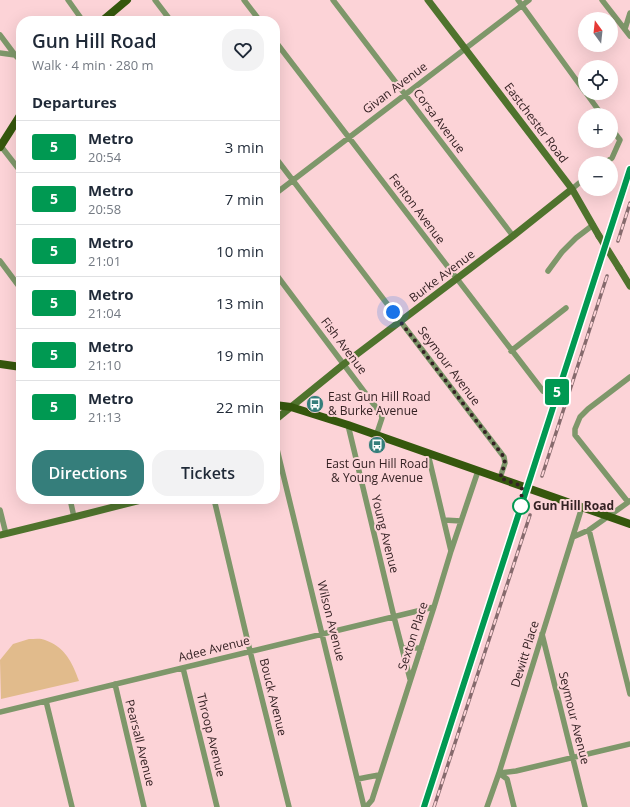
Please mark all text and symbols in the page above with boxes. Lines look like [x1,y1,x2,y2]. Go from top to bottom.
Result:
north arrow [578,12,618,52]
map controls [578,12,618,196]
text: Gun Hill Road [32,28,157,54]
button: heart [222,29,264,71]
text: Walk · 4 min · 280 m [32,56,154,74]
street label: Givan Avenue [359,58,431,117]
button: locate [578,60,618,100]
street label: Eastchester Road [501,79,572,166]
street label: Corsa Avenue [409,85,470,157]
text: Departures [32,92,117,112]
button: + [578,108,618,148]
text: Metro [88,128,134,148]
text: 5 [50,137,58,156]
text: 3 min [225,137,264,157]
text: 20:54 [88,148,121,166]
button: − [578,156,618,196]
street label: Fenton Avenue [385,170,450,248]
text: Metro [88,180,134,200]
text: 5 [50,189,58,208]
text: 7 min [225,189,264,209]
text: 20:58 [88,200,121,218]
text: Metro [88,232,134,252]
text: 5 [50,241,58,260]
text: 10 min [216,241,264,261]
street label: Burke Avenue [405,245,478,306]
text: 21:01 [88,252,121,270]
text: Metro [88,284,134,304]
text: 5 [50,293,58,312]
text: 13 min [216,293,264,313]
your location [383,302,403,322]
text: 21:04 [88,304,121,322]
street label: Fish Avenue [317,314,372,378]
street label: Seymour Avenue [414,323,485,409]
text: Metro [88,336,134,356]
text: 5 [50,345,58,364]
text: 19 min [216,345,264,365]
text: 21:10 [88,356,121,374]
line badge: 5 [544,379,570,405]
text: 5 [553,382,561,401]
text: Metro [88,388,134,408]
place label: East Gun Hill Road & Burke Avenue [328,388,431,419]
bus stop icon: East Gun Hill Road & Burke Avenue [305,394,325,414]
text: 5 [50,397,58,416]
text: 22 min [216,397,264,417]
text: 21:13 [88,408,121,426]
bus stop icon: East Gun Hill Road & Young Avenue [367,435,387,455]
button: Directions [32,450,144,496]
button: Tickets [152,450,264,496]
place label: East Gun Hill Road & Young Avenue [326,455,428,486]
street label: Young Avenue [368,493,403,575]
marker: Gun Hill Road [512,497,530,515]
place label: Gun Hill Road [533,497,614,514]
street label: Wilson Avenue [313,579,350,663]
street label: Sexton Place [393,599,432,672]
street label: Dewitt Place [506,618,543,689]
street label: Adee Avenue [176,631,252,666]
street label: Bouck Avenue [256,656,291,738]
street label: Seymour Avenue [555,670,594,766]
street label: Throop Avenue [193,691,230,779]
street label: Pearsall Avenue [121,698,160,788]

